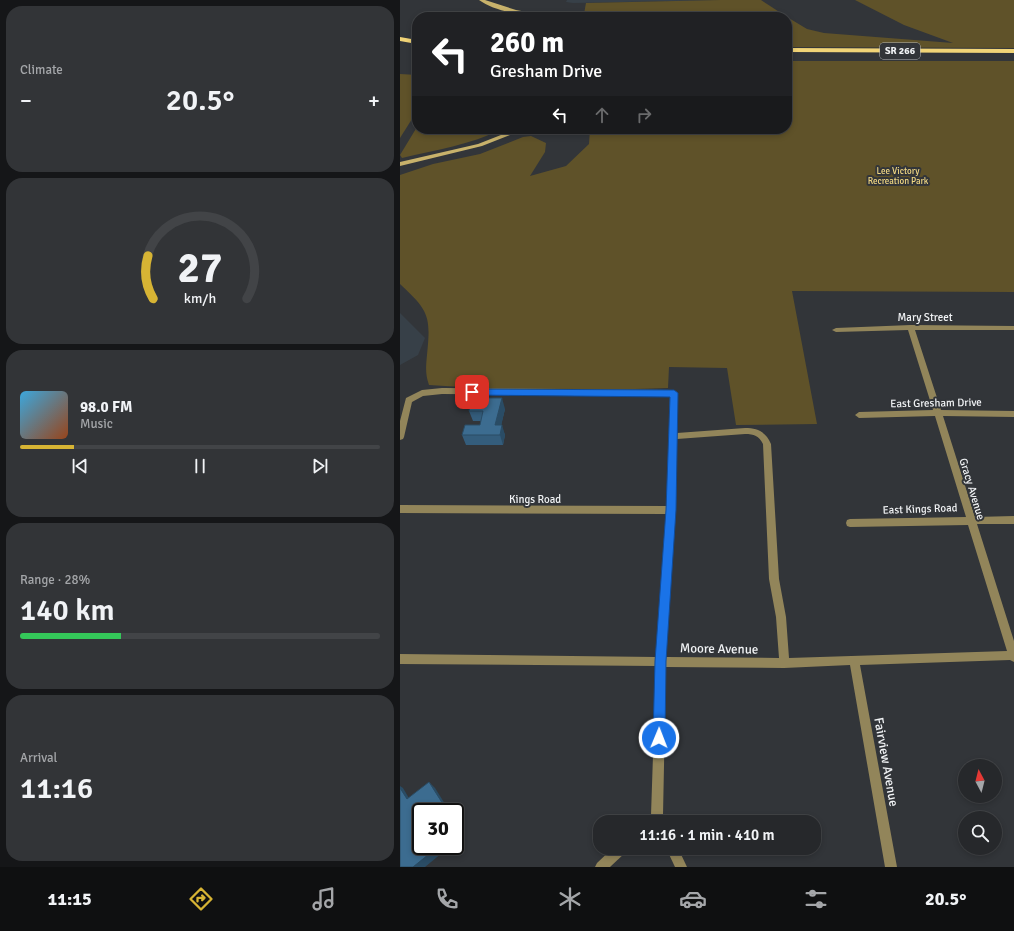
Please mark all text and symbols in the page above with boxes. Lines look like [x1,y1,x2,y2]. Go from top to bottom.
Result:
text: 260 m [490,26,564,60]
icon: left [424,28,476,80]
road number: SR 266 [880,43,920,59]
text: Gresham Drive [490,60,602,82]
text: Climate [20,62,63,78]
text: 20.5° [166,82,234,119]
text: − [20,87,32,114]
text: + [368,87,380,114]
icon: left [549,104,571,126]
icon: ahead [591,104,613,126]
icon: right [633,104,655,126]
park label: Lee Victory Recreation Park [868,166,929,187]
text: 27 [178,243,222,294]
text: km/h [184,290,216,307]
street label: Mary Street [897,311,953,324]
pin [455,375,489,409]
icon: arrive [461,381,483,403]
street label: East Gresham Drive [890,396,982,410]
text: 98.0 FM [80,398,132,416]
text: Music [80,416,113,432]
icon: previous [69,455,91,477]
icon: pause [189,455,211,477]
icon: next [309,455,331,477]
street label: Gracy Avenue [956,457,988,521]
street label: Kings Road [509,493,561,506]
street label: East Kings Road [882,501,958,517]
text: Range · 28% [20,572,90,588]
text: 140 km [20,592,115,629]
street label: Moore Avenue [680,640,758,658]
street label: Fairview Avenue [870,716,902,808]
position arrow [638,717,680,759]
text: Arrival [20,750,57,766]
north arrow [958,759,1002,803]
map controls [958,759,1002,855]
text: 11:16 [20,770,93,807]
speed limit sign: 30 [412,803,464,855]
button: search [958,811,1002,855]
text: 11:16 · 1 min · 410 m [640,826,774,844]
icon: directions [187,885,215,913]
icon: music [310,885,338,913]
icon: phone [433,885,461,913]
icon: climate [556,885,584,913]
icon: car [679,885,707,913]
icon: filters [802,885,830,913]
text: 11:15 [48,888,92,910]
text: 20.5° [925,888,966,910]

